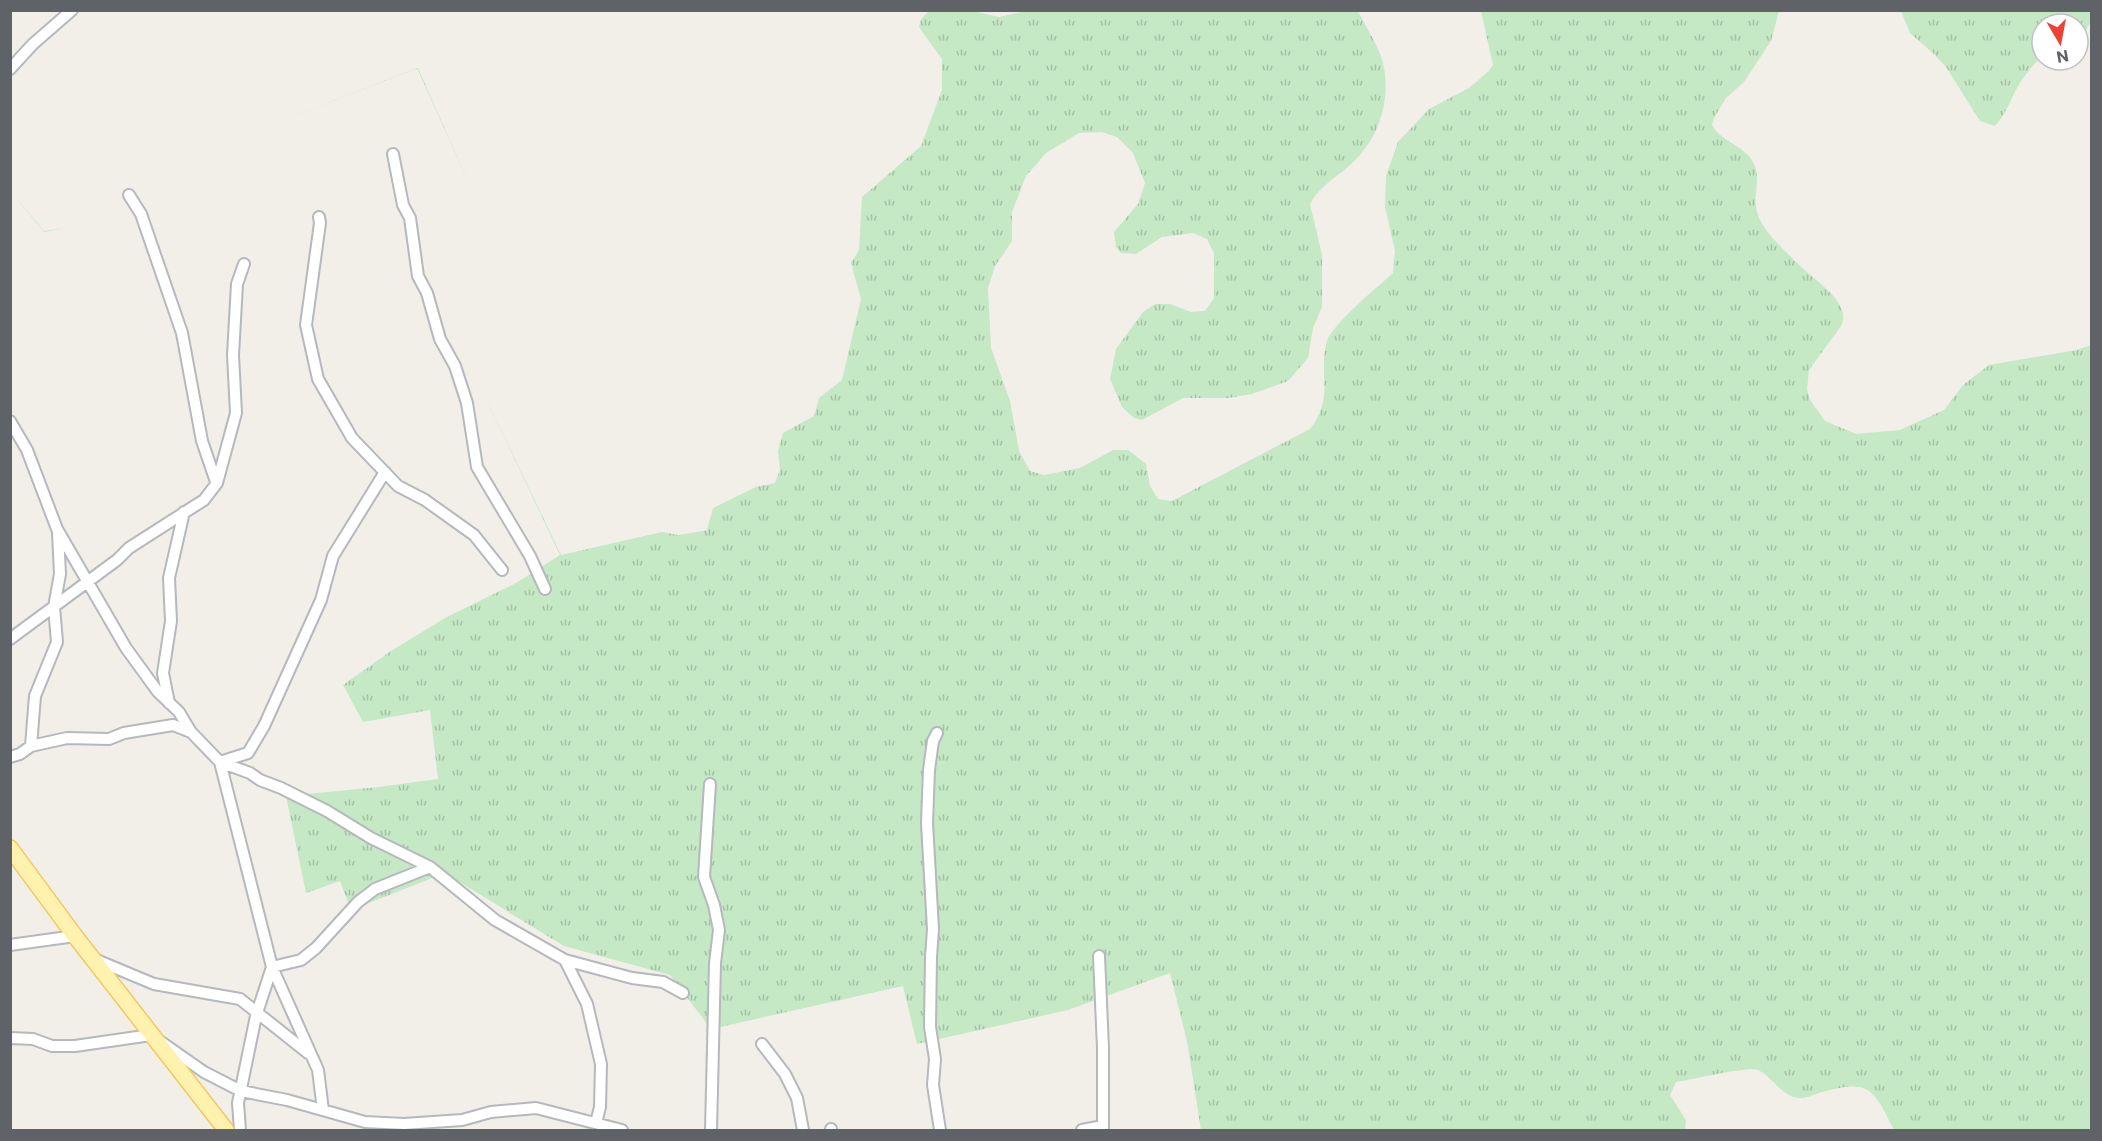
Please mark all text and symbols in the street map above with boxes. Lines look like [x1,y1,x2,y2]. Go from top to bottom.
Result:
north arrow [2030,12,2090,72]
text: N [2055,47,2070,68]

